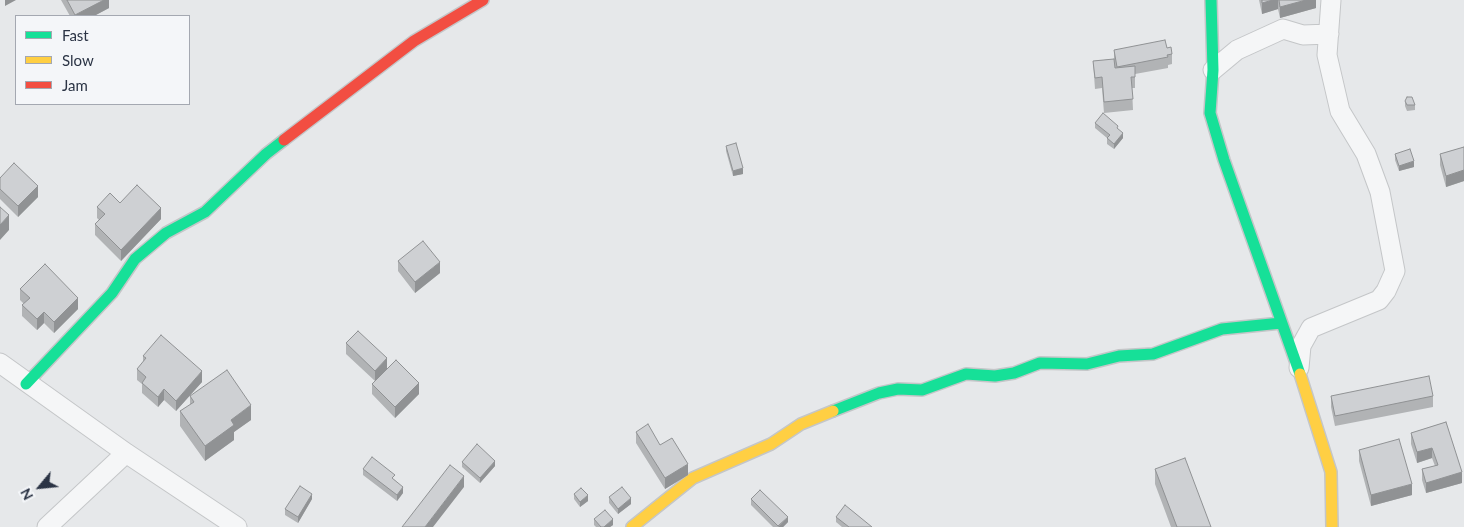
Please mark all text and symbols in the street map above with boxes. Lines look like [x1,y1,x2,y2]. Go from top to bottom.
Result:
legend [15,15,190,105]
text: Fast [62,26,89,44]
text: Slow [62,51,94,69]
text: Jam [62,76,88,94]
north arrow [15,462,65,512]
text: N [16,486,36,503]

